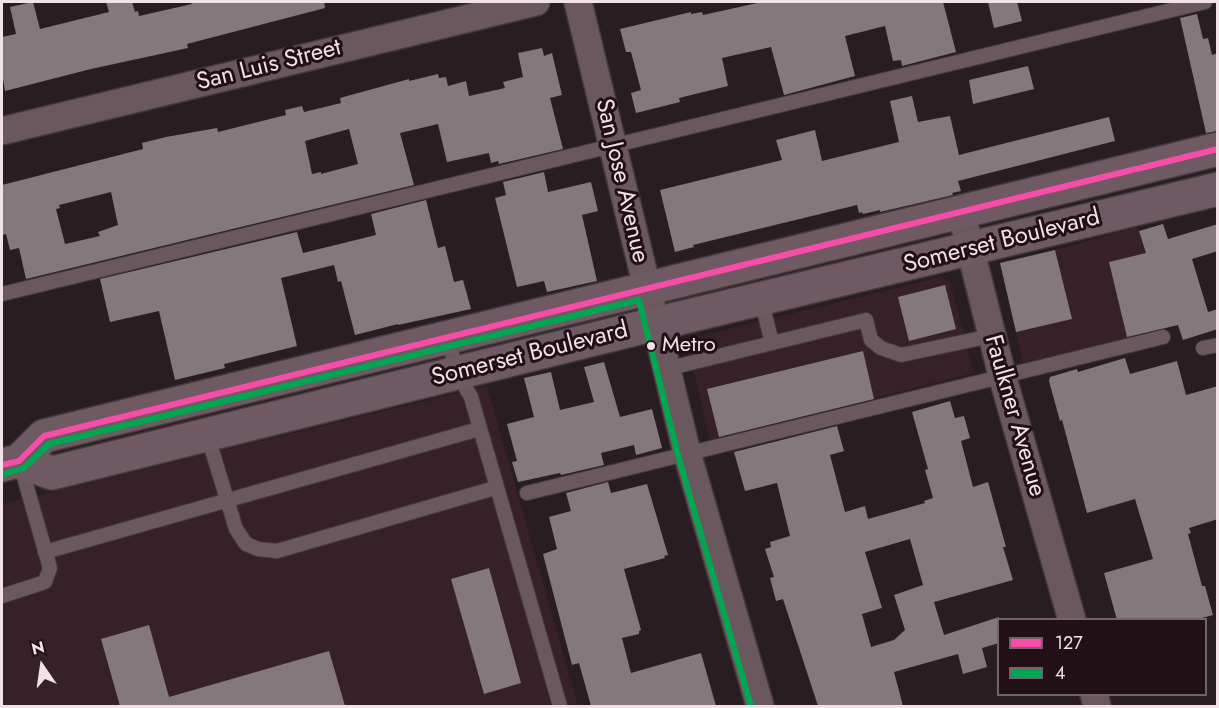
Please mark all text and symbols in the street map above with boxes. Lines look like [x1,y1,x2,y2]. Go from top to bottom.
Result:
street label: San Luis Street [194,34,344,98]
street label: San Jose Avenue [588,96,654,266]
street label: Somerset Boulevard [901,204,1103,280]
street label: Somerset Boulevard [429,317,631,393]
street label: Faulkner Avenue [977,332,1051,500]
place label: Metro [662,333,716,359]
marker: Metro [645,340,657,352]
legend [997,618,1207,696]
text: 127 [1055,630,1083,656]
text: N [29,635,47,661]
north arrow [12,636,72,696]
text: 4 [1055,660,1066,686]

